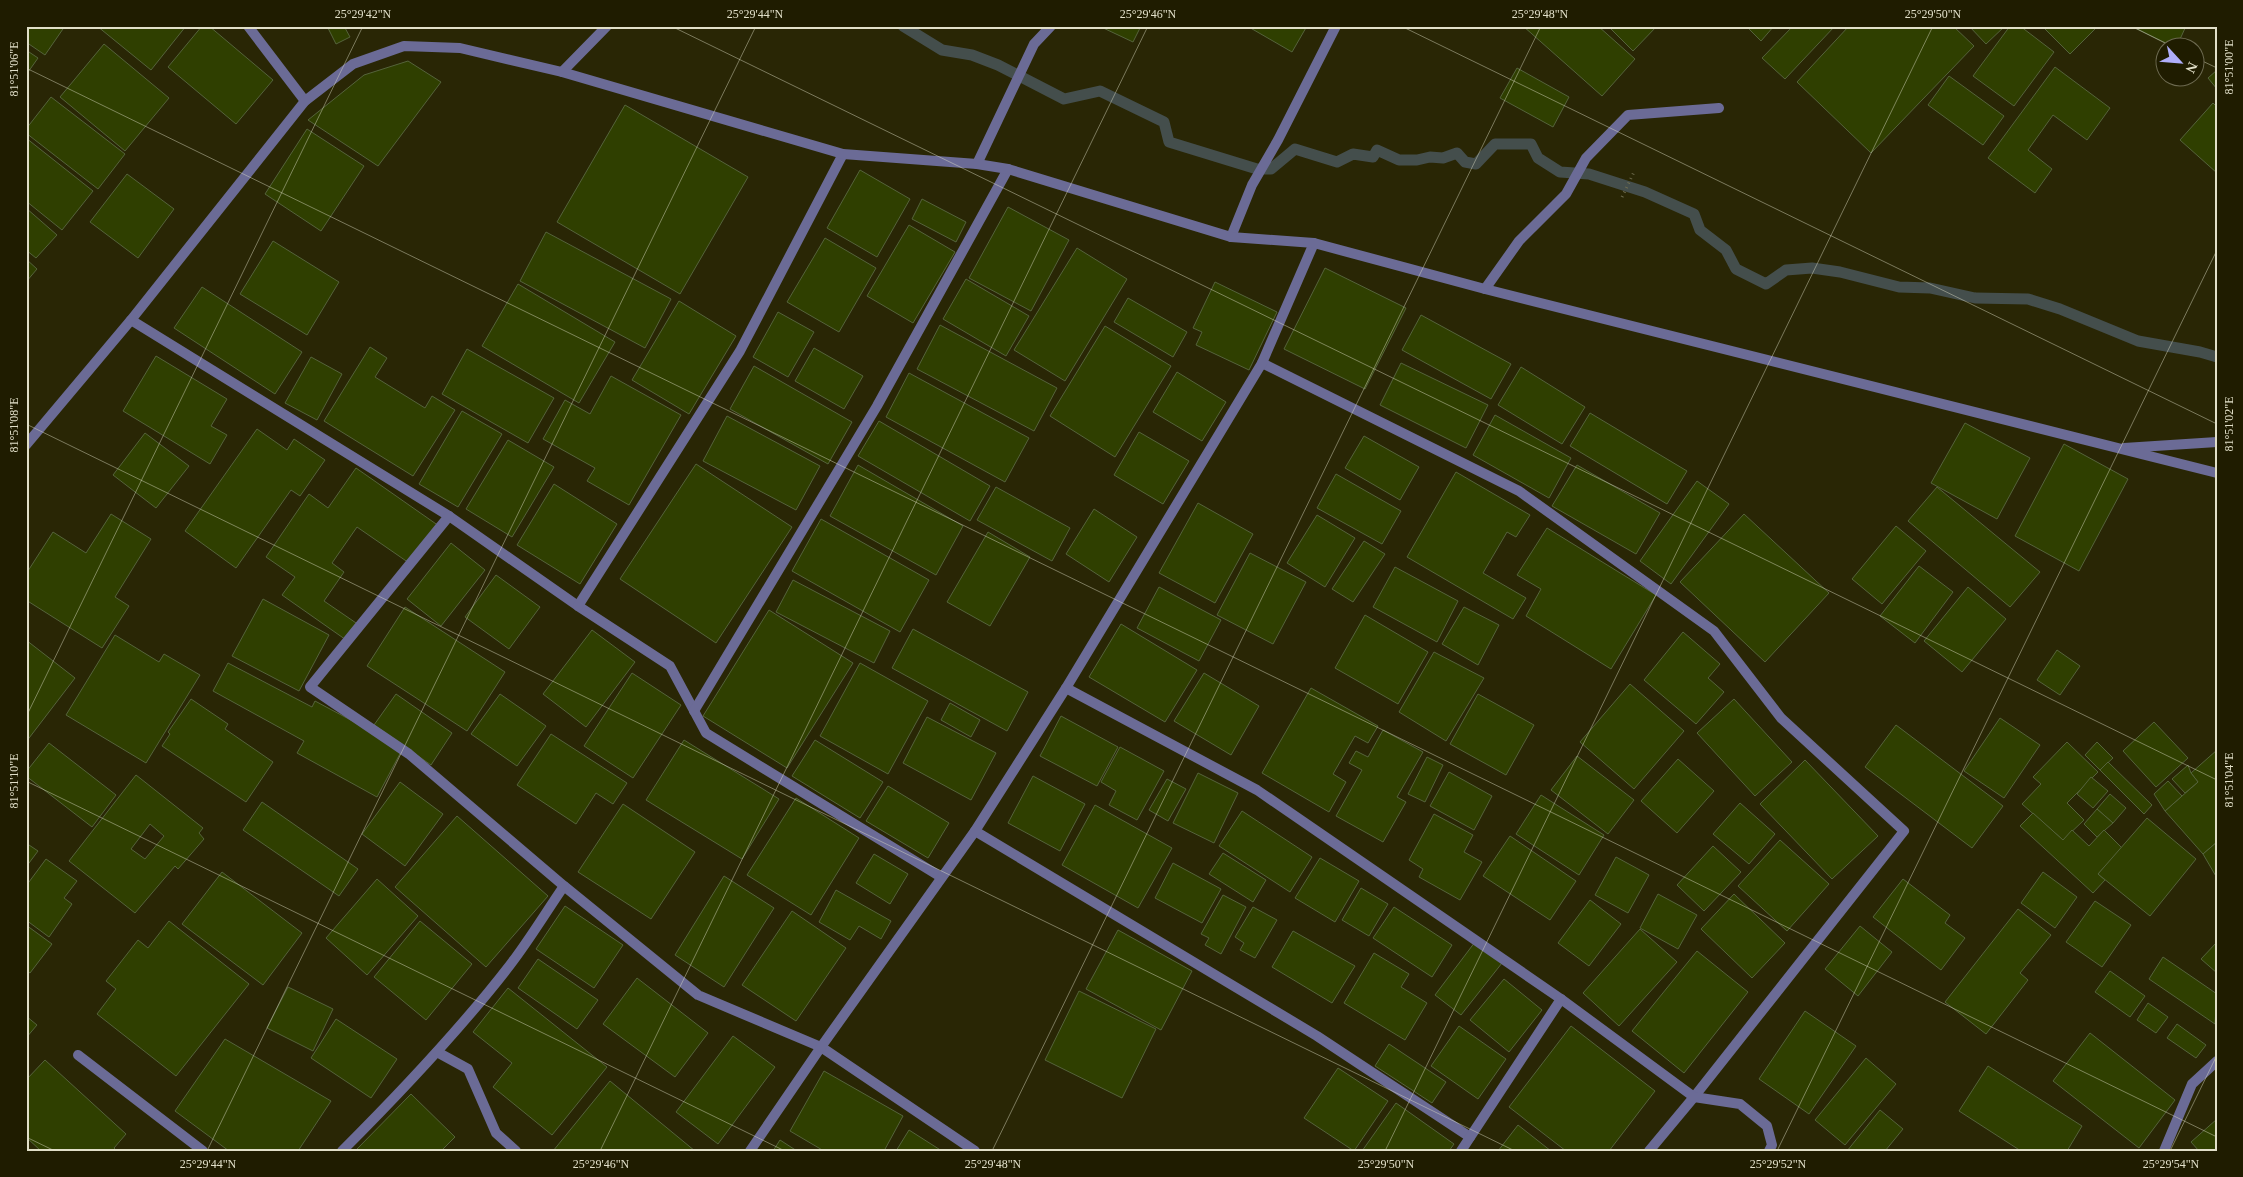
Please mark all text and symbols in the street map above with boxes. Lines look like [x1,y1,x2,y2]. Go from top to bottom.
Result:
text: 25°29'42"N [335,7,392,21]
text: 25°29'44"N [727,7,784,21]
text: 25°29'46"N [1120,7,1177,21]
text: 25°29'48"N [1512,7,1569,21]
text: 25°29'50"N [1905,7,1962,21]
north arrow [2156,38,2206,88]
text: 81°51'00"E [2222,39,2236,95]
text: 81°51'06"E [7,41,21,97]
text: N [2182,60,2200,75]
text: 81°51'02"E [2222,396,2236,452]
text: 81°51'08"E [7,397,21,453]
text: 81°51'04"E [2222,752,2236,808]
text: 81°51'10"E [7,753,21,809]
text: 25°29'44"N [180,1157,237,1171]
text: 25°29'46"N [573,1157,630,1171]
text: 25°29'48"N [965,1157,1022,1171]
text: 25°29'50"N [1358,1157,1415,1171]
text: 25°29'52"N [1750,1157,1807,1171]
text: 25°29'54"N [2143,1157,2200,1171]

